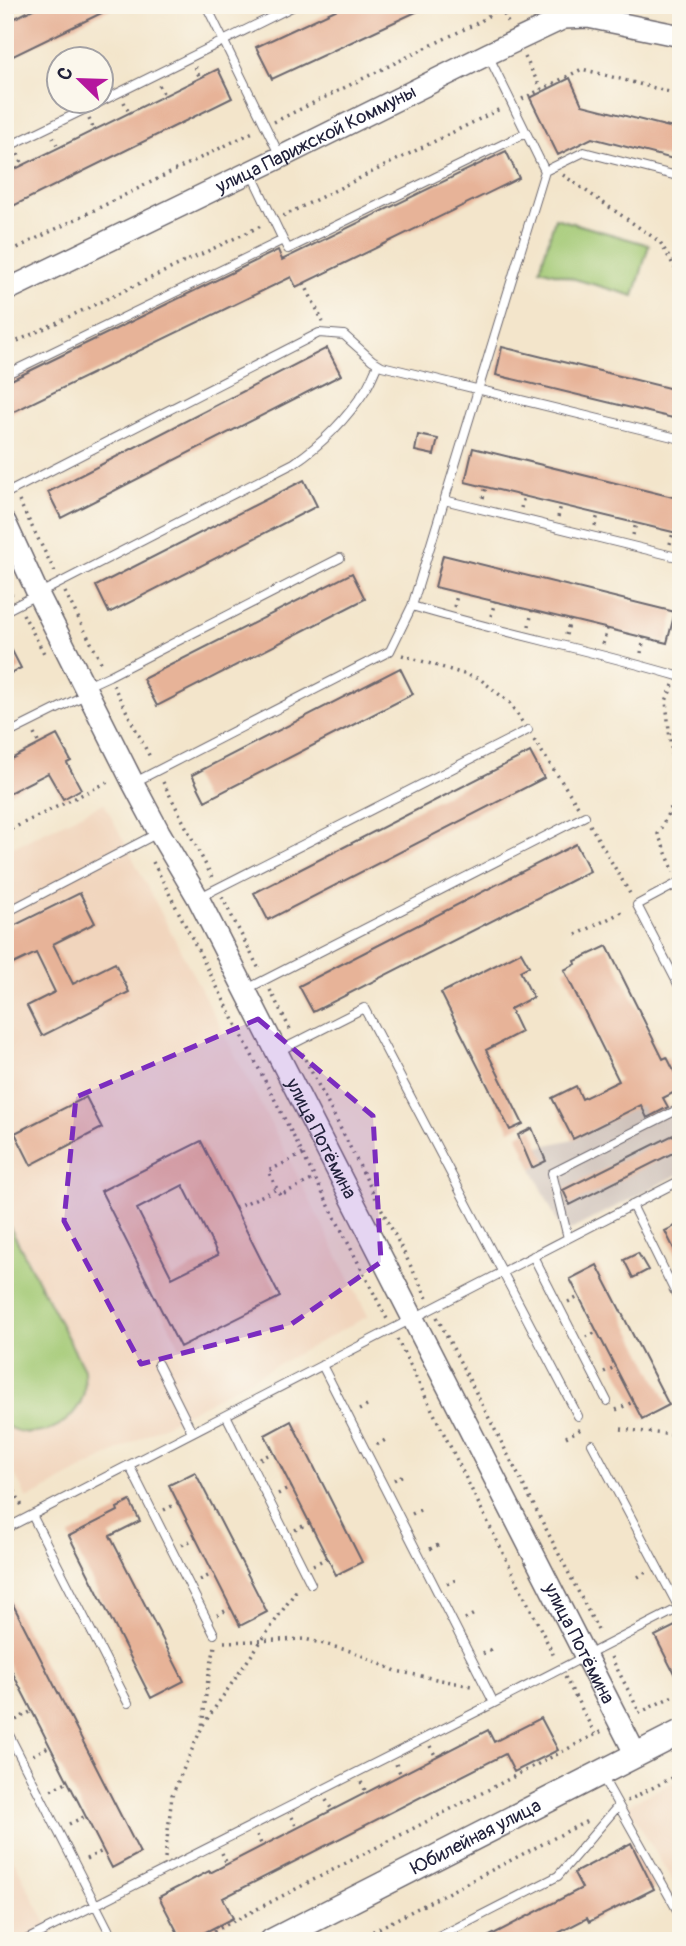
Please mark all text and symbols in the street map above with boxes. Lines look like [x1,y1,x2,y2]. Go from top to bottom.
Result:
north arrow [46,46,116,116]
text: С [52,63,79,84]
street label: улица Парижской Коммуны [211,80,420,199]
street label: улица Потёмина [280,1073,362,1203]
street label: улица Потёмина [538,1578,620,1708]
street label: Юбилейная улица [407,1794,545,1880]

